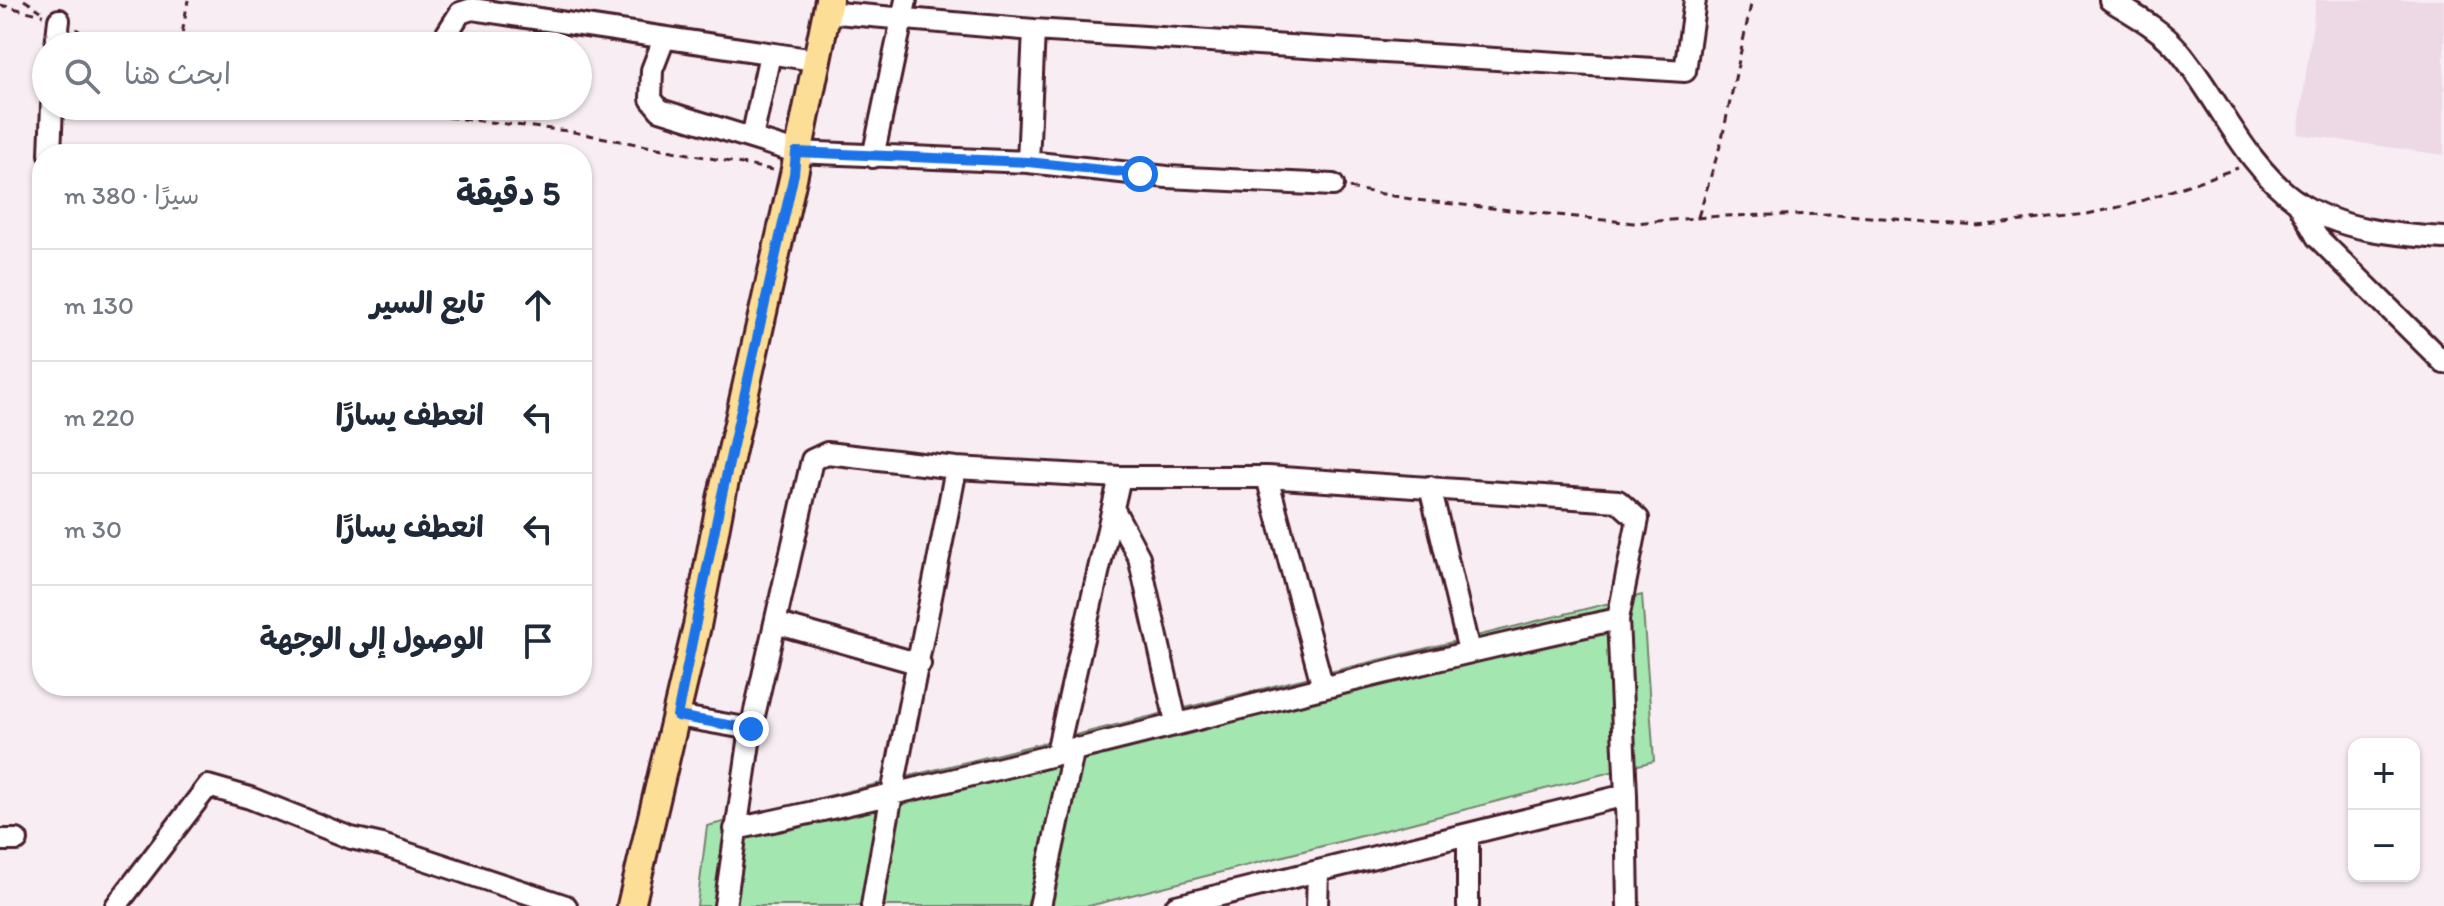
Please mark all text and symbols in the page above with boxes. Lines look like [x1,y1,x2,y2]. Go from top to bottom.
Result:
search box [32,32,592,120]
icon: search [60,54,104,98]
text: ابحث هنا [124,55,231,92]
route start [1122,156,1158,192]
text: 5 دقيقة [456,173,560,214]
text: سيرًا · 380 m [64,179,199,211]
icon: ahead [516,283,560,327]
text: تابع السير [370,284,484,321]
text: 130 m [64,289,134,321]
icon: left [516,395,560,439]
text: انعطف يسارًا [335,396,484,433]
text: 220 m [64,401,135,433]
icon: left [516,507,560,551]
text: انعطف يسارًا [335,508,484,545]
text: 30 m [64,513,122,545]
icon: arrive [516,619,560,663]
text: الوصول إلى الوجهة [260,620,484,657]
route end [733,711,769,747]
map controls [2348,738,2420,882]
button: + [2348,738,2420,810]
button: − [2348,810,2420,882]

